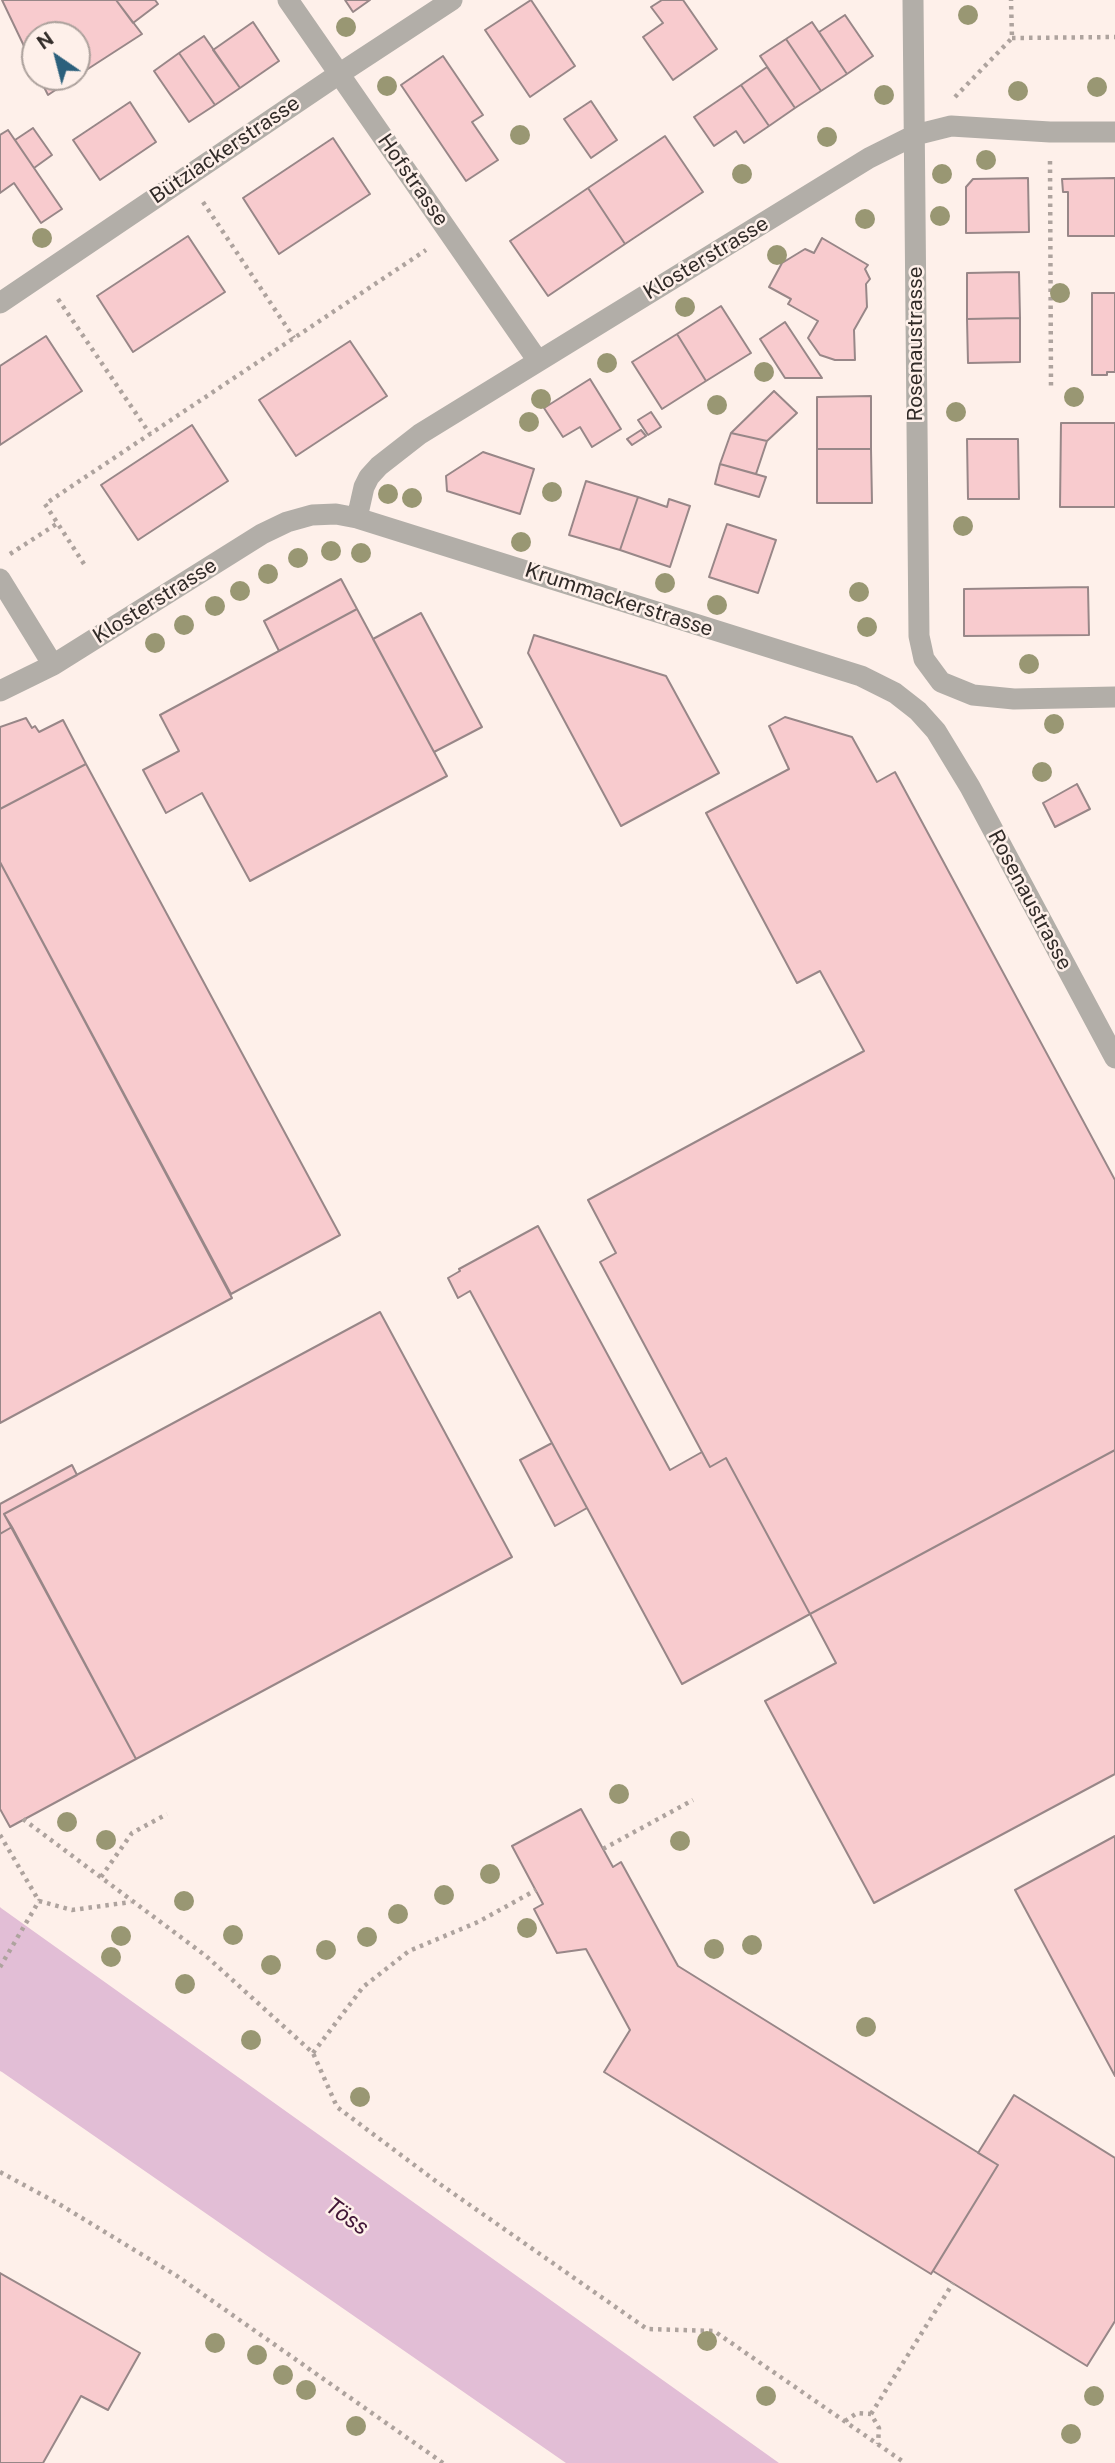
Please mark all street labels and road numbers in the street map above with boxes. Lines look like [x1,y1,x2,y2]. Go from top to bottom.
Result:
street label: Bütziackerstrasse [145,91,305,209]
street label: Hofstrasse [372,129,454,231]
street label: Klosterstrasse [639,211,773,305]
street label: Rosenaustrasse [903,266,929,422]
street label: Klosterstrasse [88,553,222,649]
street label: Krummackerstrasse [522,558,716,642]
street label: Rosenaustrasse [982,826,1078,974]

